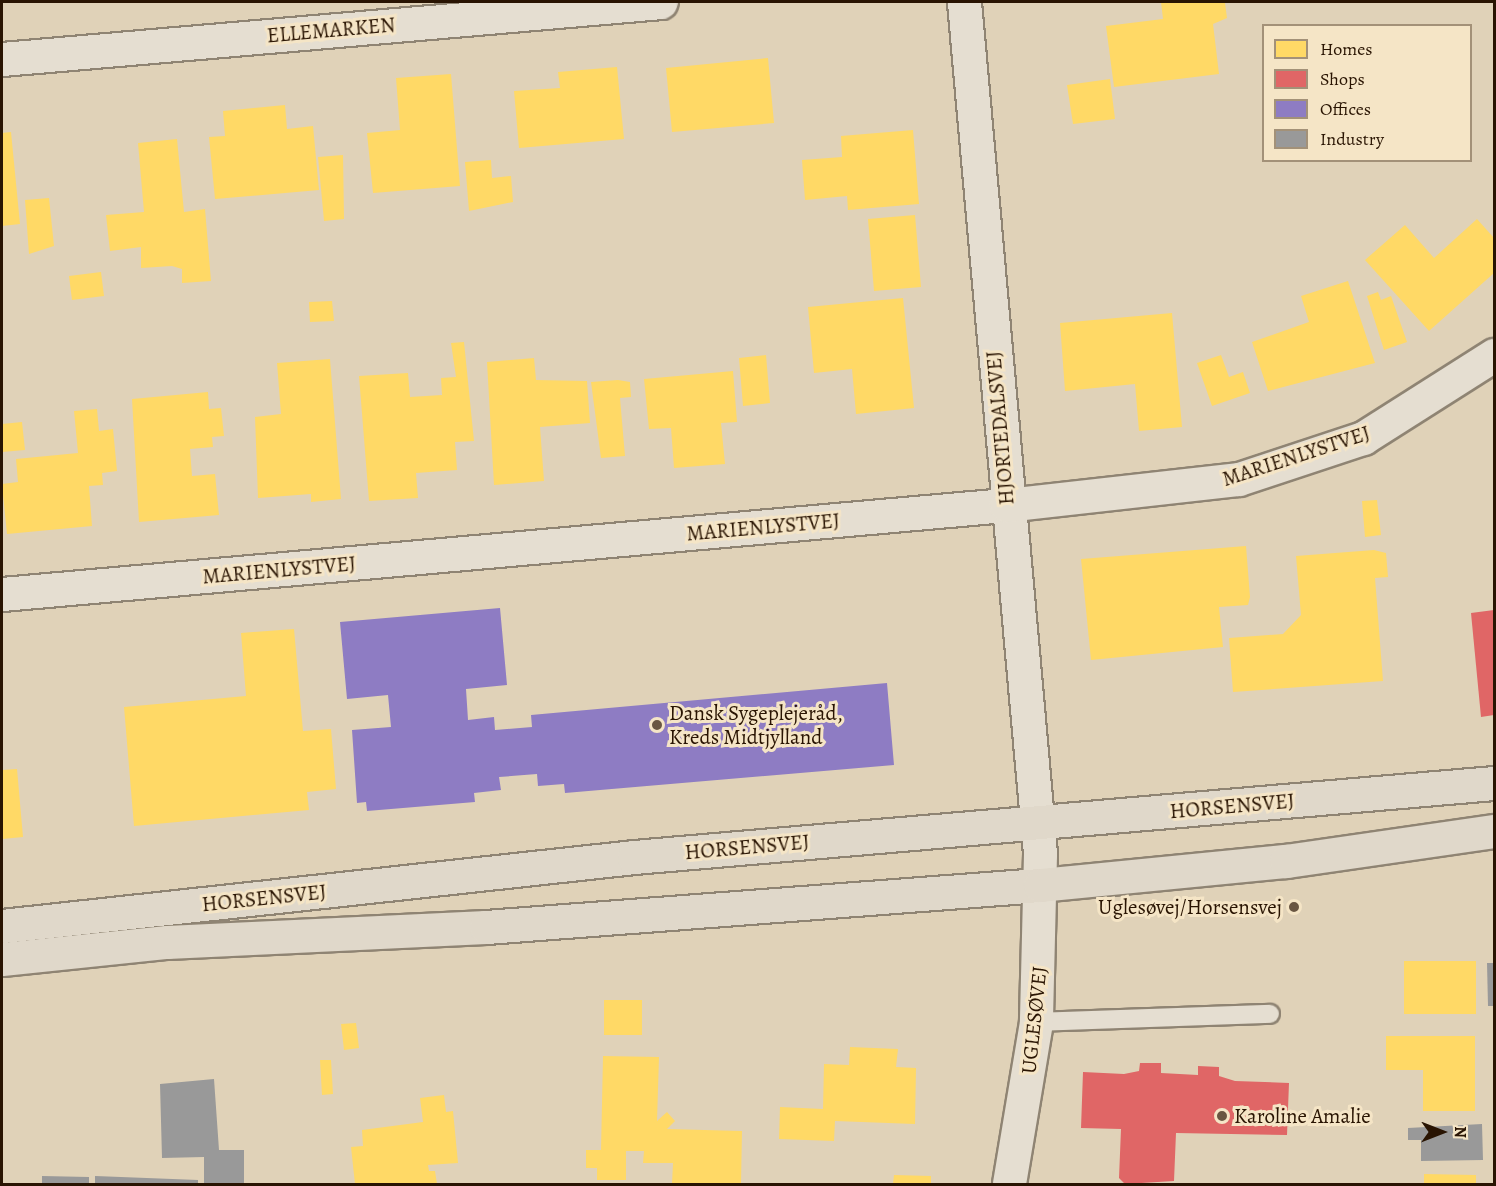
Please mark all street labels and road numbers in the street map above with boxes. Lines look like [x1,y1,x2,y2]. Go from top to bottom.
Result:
street label: ELLEMARKEN [266,12,396,48]
street label: HJORTEDALSVEJ [981,350,1019,506]
street label: MARIENLYSTVEJ [1219,420,1373,492]
street label: MARIENLYSTVEJ [685,508,841,546]
street label: MARIENLYSTVEJ [201,551,357,589]
street label: HORSENSVEJ [1169,788,1295,824]
street label: HORSENSVEJ [684,829,810,865]
street label: HORSENSVEJ [200,879,328,917]
street label: UGLESØVEJ [1016,965,1052,1075]

